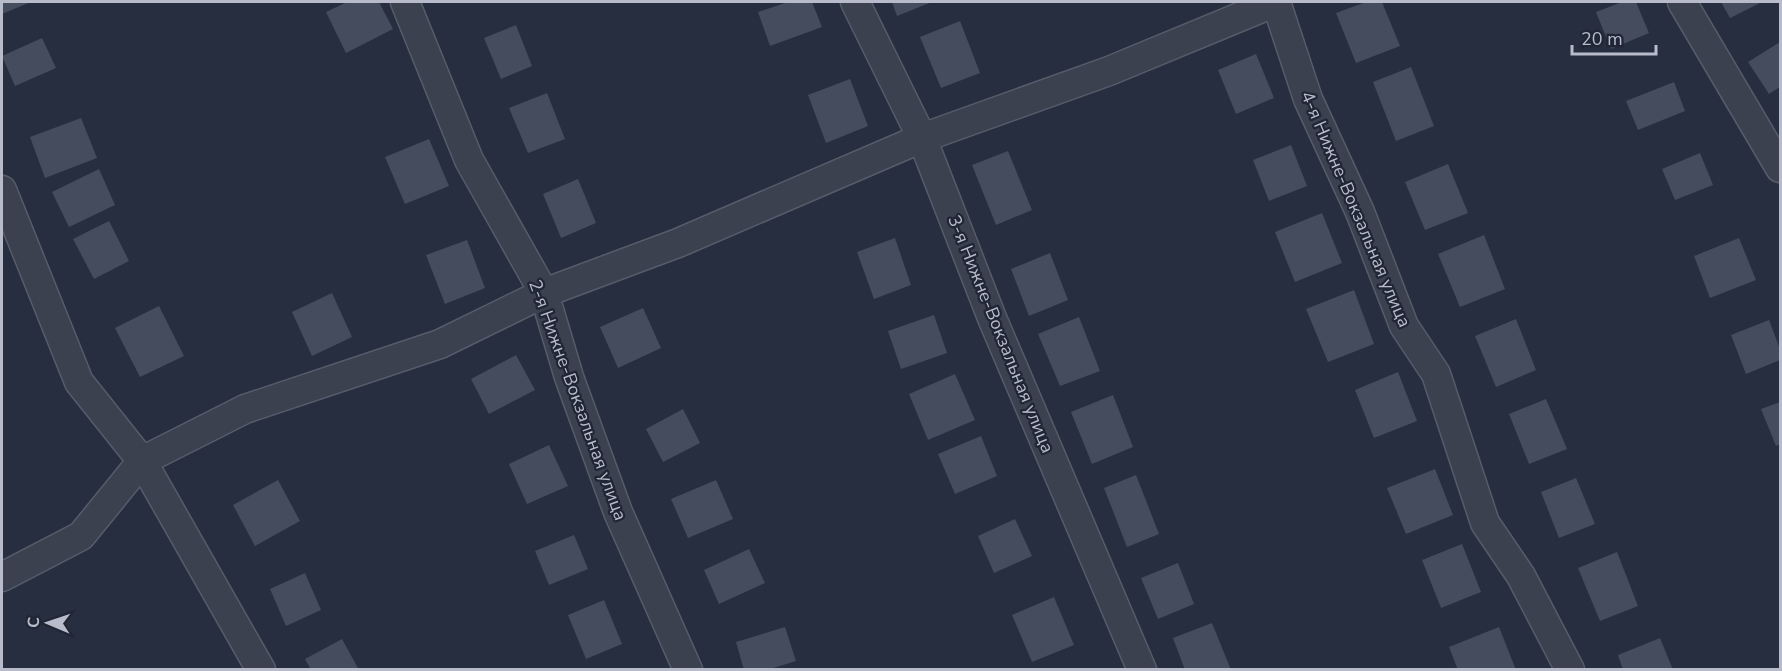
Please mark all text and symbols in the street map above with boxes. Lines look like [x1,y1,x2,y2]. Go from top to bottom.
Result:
scale bar [1572,18,1656,56]
text: 20 m [1581,27,1623,51]
street label: 4-я Нижне-Вокзальная улица [1295,87,1417,331]
street label: 3-я Нижне-Вокзальная улица [942,212,1060,456]
street label: 2-я Нижне-Вокзальная улица [523,276,633,524]
north arrow [18,593,78,653]
text: С [23,617,45,628]

